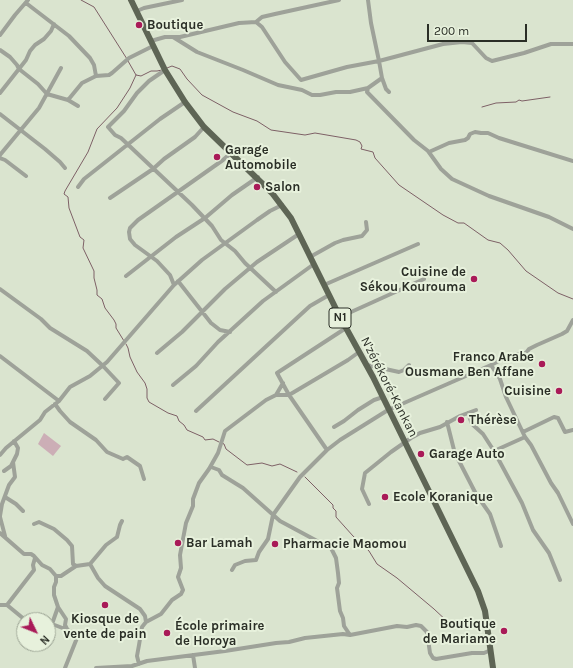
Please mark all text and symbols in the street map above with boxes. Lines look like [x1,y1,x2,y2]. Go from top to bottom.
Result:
scale bar [429,16,529,42]
place label: Boutique [147,17,203,33]
marker: Boutique [134,20,144,30]
text: 200 m [434,24,469,38]
place label: Garage Automobile [225,142,297,173]
marker: Garage Automobile [212,152,222,162]
place label: Salon [265,179,300,195]
marker: Salon [252,182,262,192]
place label: Cuisine de Sékou Kourouma [360,264,466,295]
marker: Cuisine de Sékou Kourouma [469,274,479,284]
road number: N1 [329,308,351,328]
street label: N'zérékoré-Kankan [357,334,421,440]
place label: Franco Arabe Ousmane Ben Affane [405,349,534,380]
marker: Franco Arabe Ousmane Ben Affane [537,359,547,369]
place label: Cuisine [504,383,551,399]
marker: Cuisine [554,386,564,396]
place label: Thérèse [469,412,517,428]
marker: Thérèse [456,415,466,425]
place label: Garage Auto [429,446,505,462]
marker: Garage Auto [416,449,426,459]
place label: Ecole Koranique [393,489,493,505]
marker: Ecole Koranique [380,492,390,502]
place label: Bar Lamah [186,535,252,551]
place label: Pharmacie Maomou [283,536,407,552]
marker: Bar Lamah [173,538,183,548]
marker: Pharmacie Maomou [270,539,280,549]
marker: Kiosque de vente de pain [100,600,110,610]
place label: Kiosque de vente de pain [63,611,147,642]
north arrow [16,612,56,652]
place label: Boutique de Mariame [423,616,496,647]
place label: École primaire de Horoya [175,618,264,649]
marker: Boutique de Mariame [499,626,509,636]
marker: École primaire de Horoya [162,628,172,638]
text: N [37,633,52,647]

